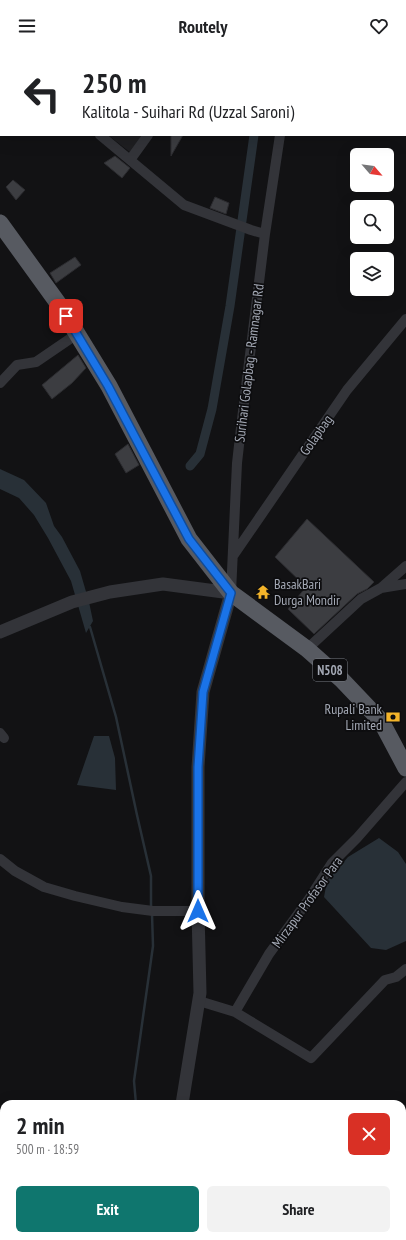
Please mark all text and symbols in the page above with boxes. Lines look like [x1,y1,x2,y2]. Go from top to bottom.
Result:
icon: menu [16,15,38,37]
text: Routely [179,15,227,38]
icon: heart [368,15,390,37]
text: 250 m [82,64,146,101]
icon: left [16,68,68,120]
text: Kalitola - Suihari Rd (Uzzal Saroni) [82,100,294,123]
north arrow [350,148,394,192]
map controls [350,148,394,296]
button: search [350,200,394,244]
button: layers [350,252,394,296]
street label: Surihari Golapbag - Ramnagar Rd [230,283,268,443]
pin [49,299,83,333]
icon: arrive [55,305,77,327]
street label: Golapbag [296,411,336,459]
place label: BasakBari Durga Mondir [274,575,340,609]
temple icon: BasakBari Durga Mondir [255,584,271,600]
road number: N508 [313,659,347,681]
place label: Rupali Bank Limited [324,700,383,734]
bank icon: Rupali Bank Limited [385,709,401,725]
street label: Mirzapur Profasor Para [268,853,346,951]
position arrow [177,890,219,932]
text: 2 min [16,1110,64,1141]
button: close [348,1113,390,1155]
text: 500 m · 18:59 [16,1141,79,1158]
button: Exit [16,1186,199,1232]
button: Share [207,1186,390,1232]

